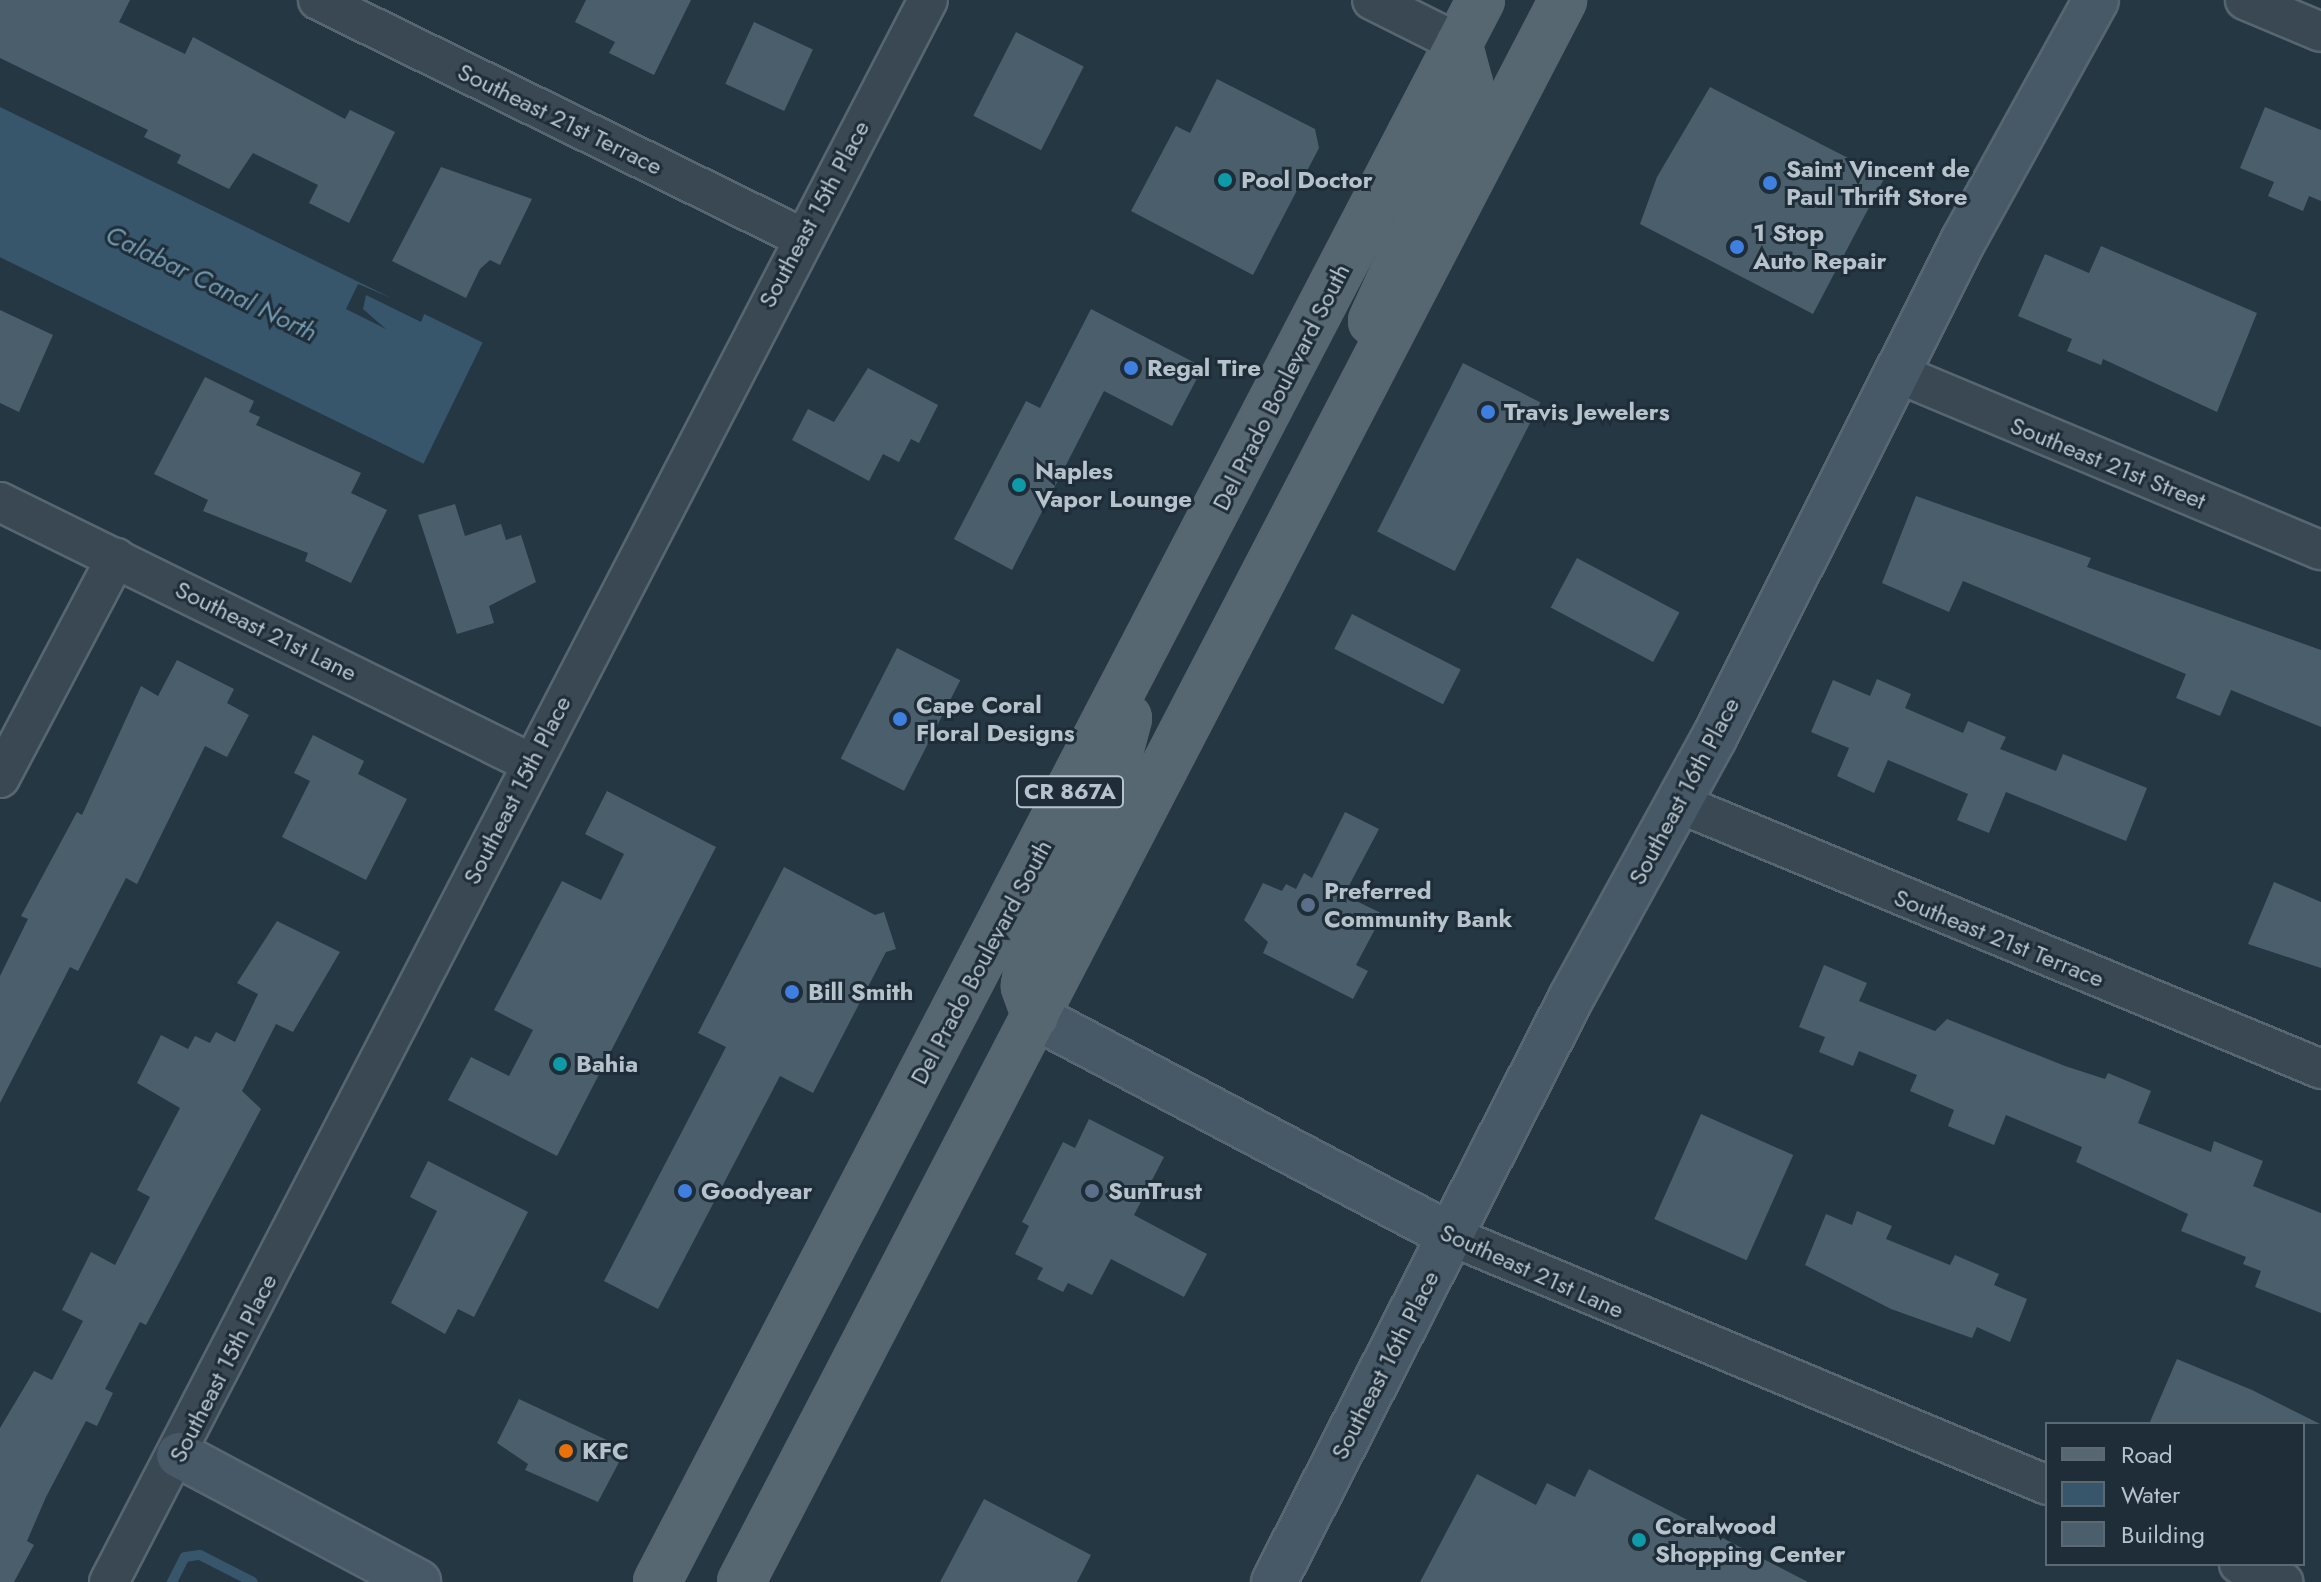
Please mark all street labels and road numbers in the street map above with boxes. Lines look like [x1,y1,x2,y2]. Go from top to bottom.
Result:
street label: Southeast 21st Terrace [453,57,667,181]
street label: Southeast 15th Place [753,116,875,312]
street label: Del Prado Boulevard South [1206,259,1356,515]
street label: Southeast 21st Street [2006,411,2210,515]
street label: Southeast 21st Lane [171,575,361,687]
street label: Southeast 15th Place [457,691,577,889]
street label: Southeast 16th Place [1622,692,1746,890]
road number: CR 867A [1014,774,1126,810]
street label: Del Prado Boulevard South [904,835,1058,1089]
street label: Southeast 21st Terrace [1890,883,2108,993]
street label: Southeast 21st Lane [1436,1218,1628,1324]
street label: Southeast 16th Place [1325,1266,1445,1464]
street label: Southeast 15th Place [163,1269,283,1467]

